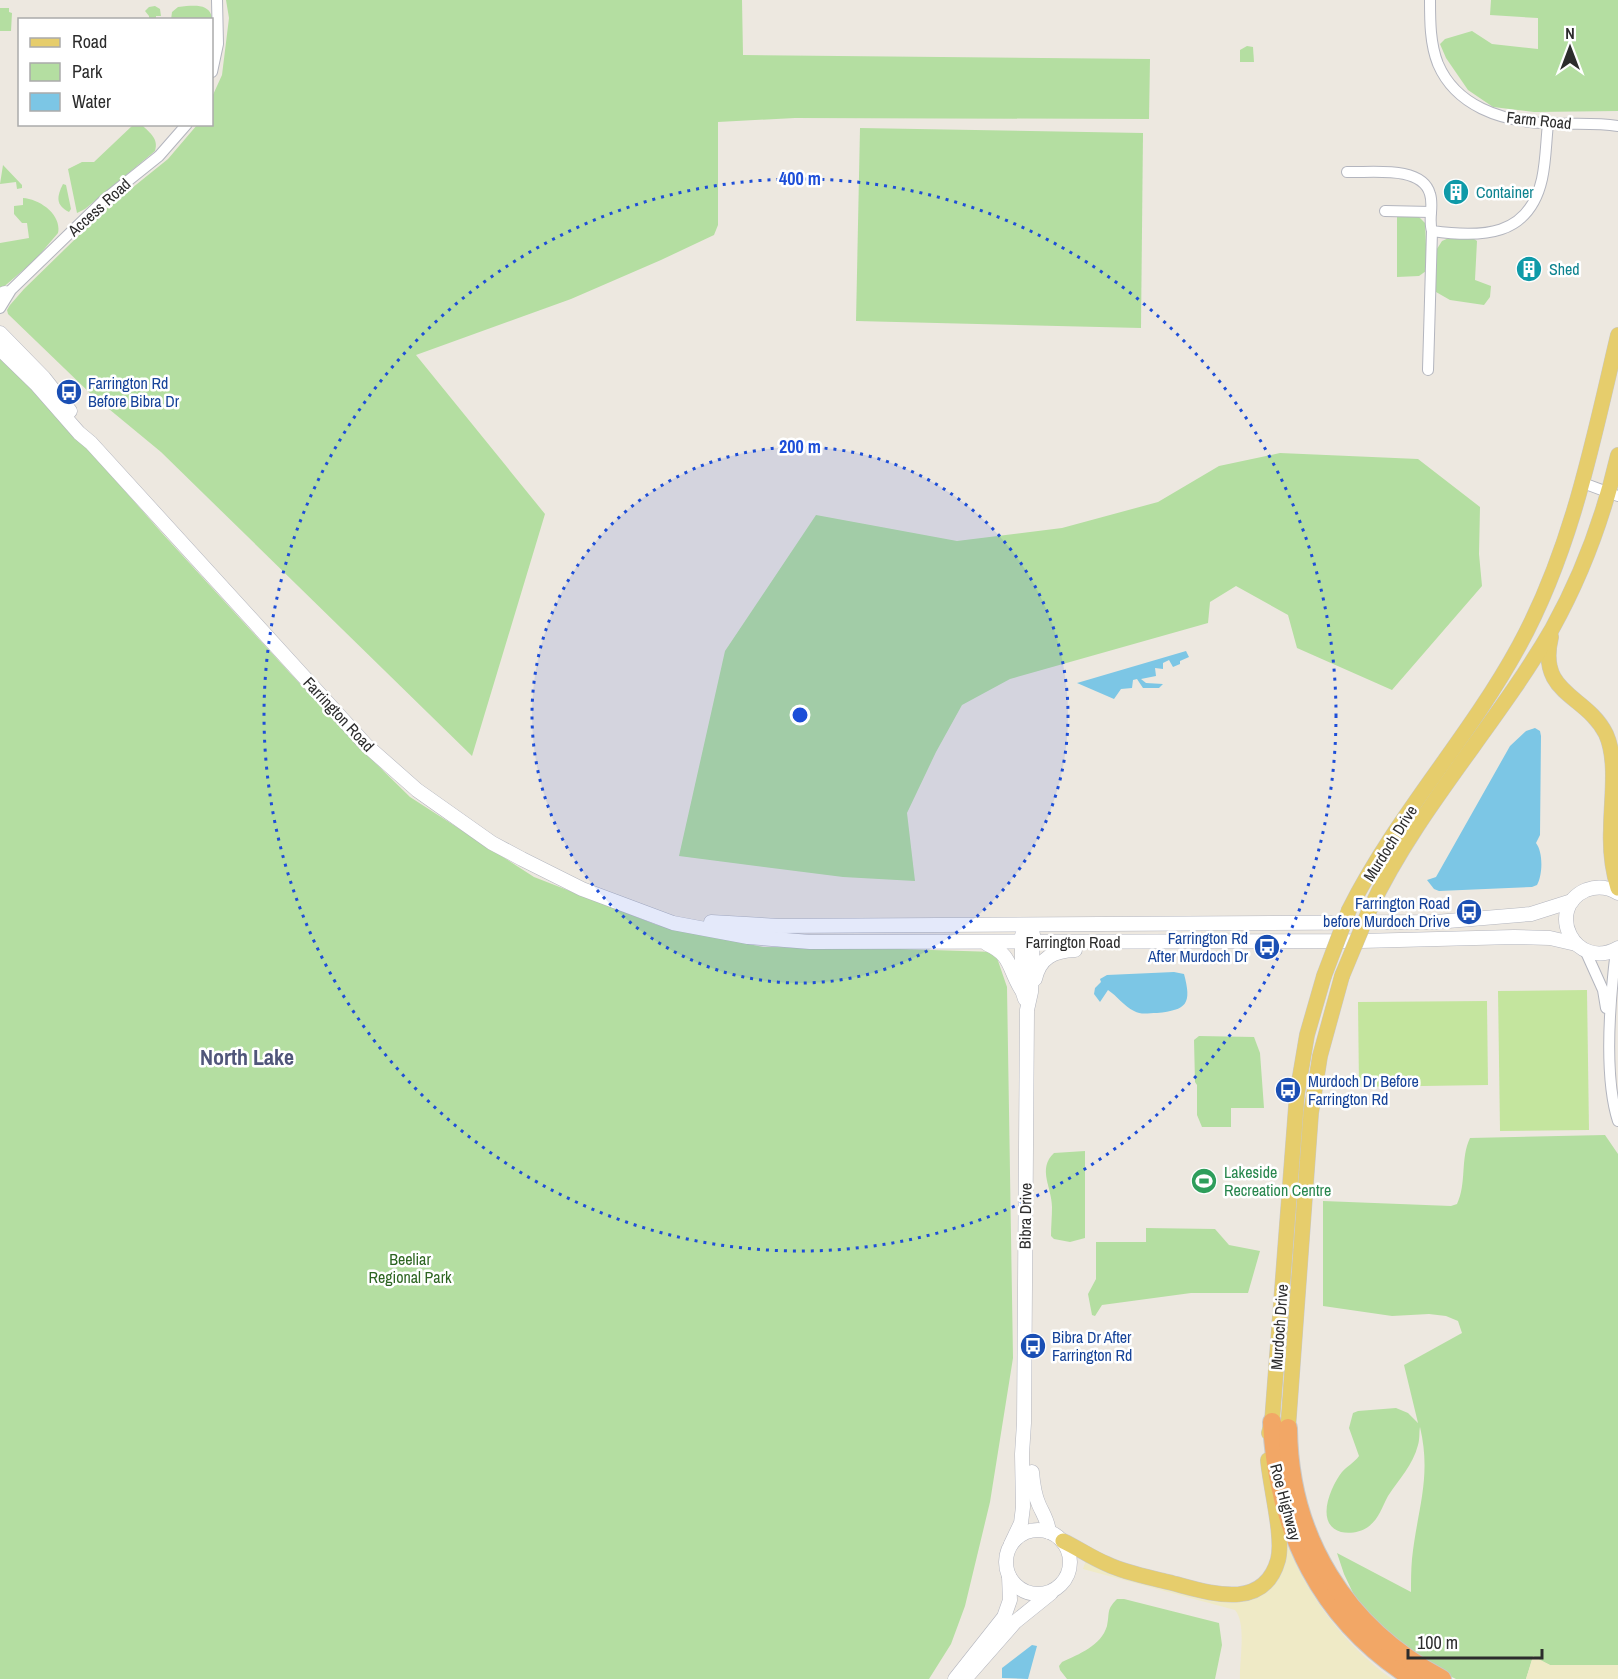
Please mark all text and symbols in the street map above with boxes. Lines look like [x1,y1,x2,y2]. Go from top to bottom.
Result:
legend [18,18,213,126]
north arrow [1540,18,1600,78]
text: N [1565,22,1575,44]
text: Road [72,29,107,54]
text: Park [72,59,103,84]
text: Water [72,89,111,114]
street label: Farm Road [1506,106,1572,134]
text: 400 m [779,166,821,191]
street label: Access Road [62,173,135,242]
building icon: Container [1441,177,1471,207]
place label: Container [1476,181,1534,203]
building icon: Shed [1514,254,1544,284]
place label: Shed [1549,258,1580,280]
place label: Farrington Rd Before Bibra Dr [88,372,180,412]
bus stop icon: Farrington Rd Before Bibra Dr [54,377,84,407]
text: 200 m [779,434,821,459]
street label: Farrington Road [299,672,379,756]
centre of rings [790,705,810,725]
street label: Murdoch Drive [1358,801,1422,885]
place label: Farrington Road before Murdoch Drive [1323,892,1450,932]
bus stop icon: Farrington Road before Murdoch Drive [1454,897,1484,927]
place label: Farrington Rd After Murdoch Dr [1147,927,1249,967]
street label: Farrington Road [1026,931,1120,953]
bus stop icon: Farrington Rd After Murdoch Dr [1252,932,1282,962]
district label: North Lake [200,1042,294,1072]
place label: Murdoch Dr Before Farrington Rd [1308,1070,1419,1110]
bus stop icon: Murdoch Dr Before Farrington Rd [1273,1075,1303,1105]
place label: Lakeside Recreation Centre [1224,1161,1331,1201]
sports icon: Lakeside Recreation Centre [1189,1166,1219,1196]
street label: Bibra Drive [1013,1183,1037,1249]
park label: Beeliar Regional Park [368,1248,452,1288]
street label: Murdoch Drive [1265,1283,1293,1371]
place label: Bibra Dr After Farrington Rd [1052,1326,1132,1366]
bus stop icon: Bibra Dr After Farrington Rd [1018,1331,1048,1361]
street label: Roe Highway [1265,1461,1307,1543]
scale bar [1408,1622,1542,1660]
text: 100 m [1417,1630,1458,1655]

